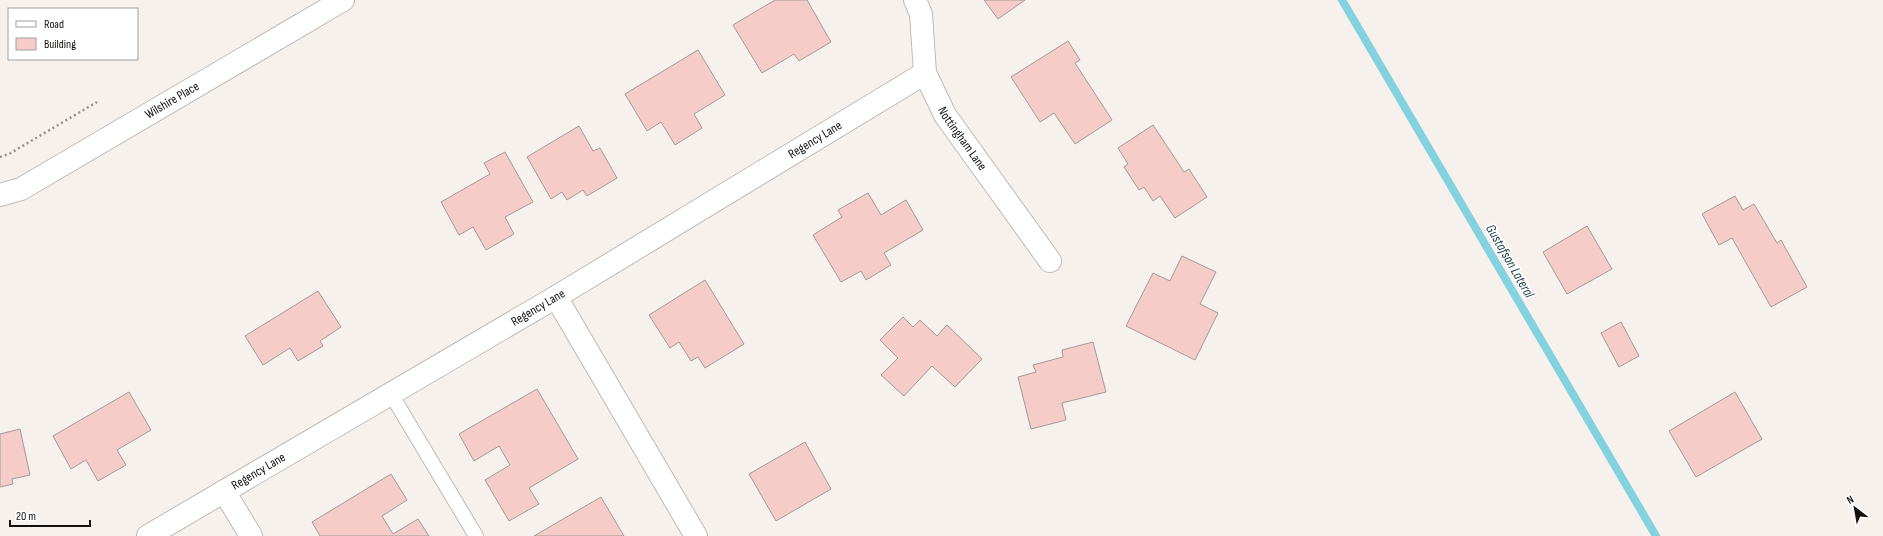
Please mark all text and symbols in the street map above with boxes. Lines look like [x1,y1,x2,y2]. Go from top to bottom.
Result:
legend [8,8,138,60]
text: Road [44,17,64,32]
text: Building [44,37,76,52]
street label: Wilshire Place [142,78,202,122]
street label: Nottingham Lane [934,104,990,174]
street label: Regency Lane [785,117,845,162]
water label: Gustafson Lateral [1482,221,1538,301]
street label: Regency Lane [508,285,568,330]
street label: Regency Lane [229,449,288,493]
north arrow [1835,488,1875,528]
text: N [1844,493,1856,507]
scale bar [10,502,90,528]
text: 20 m [16,509,36,524]

